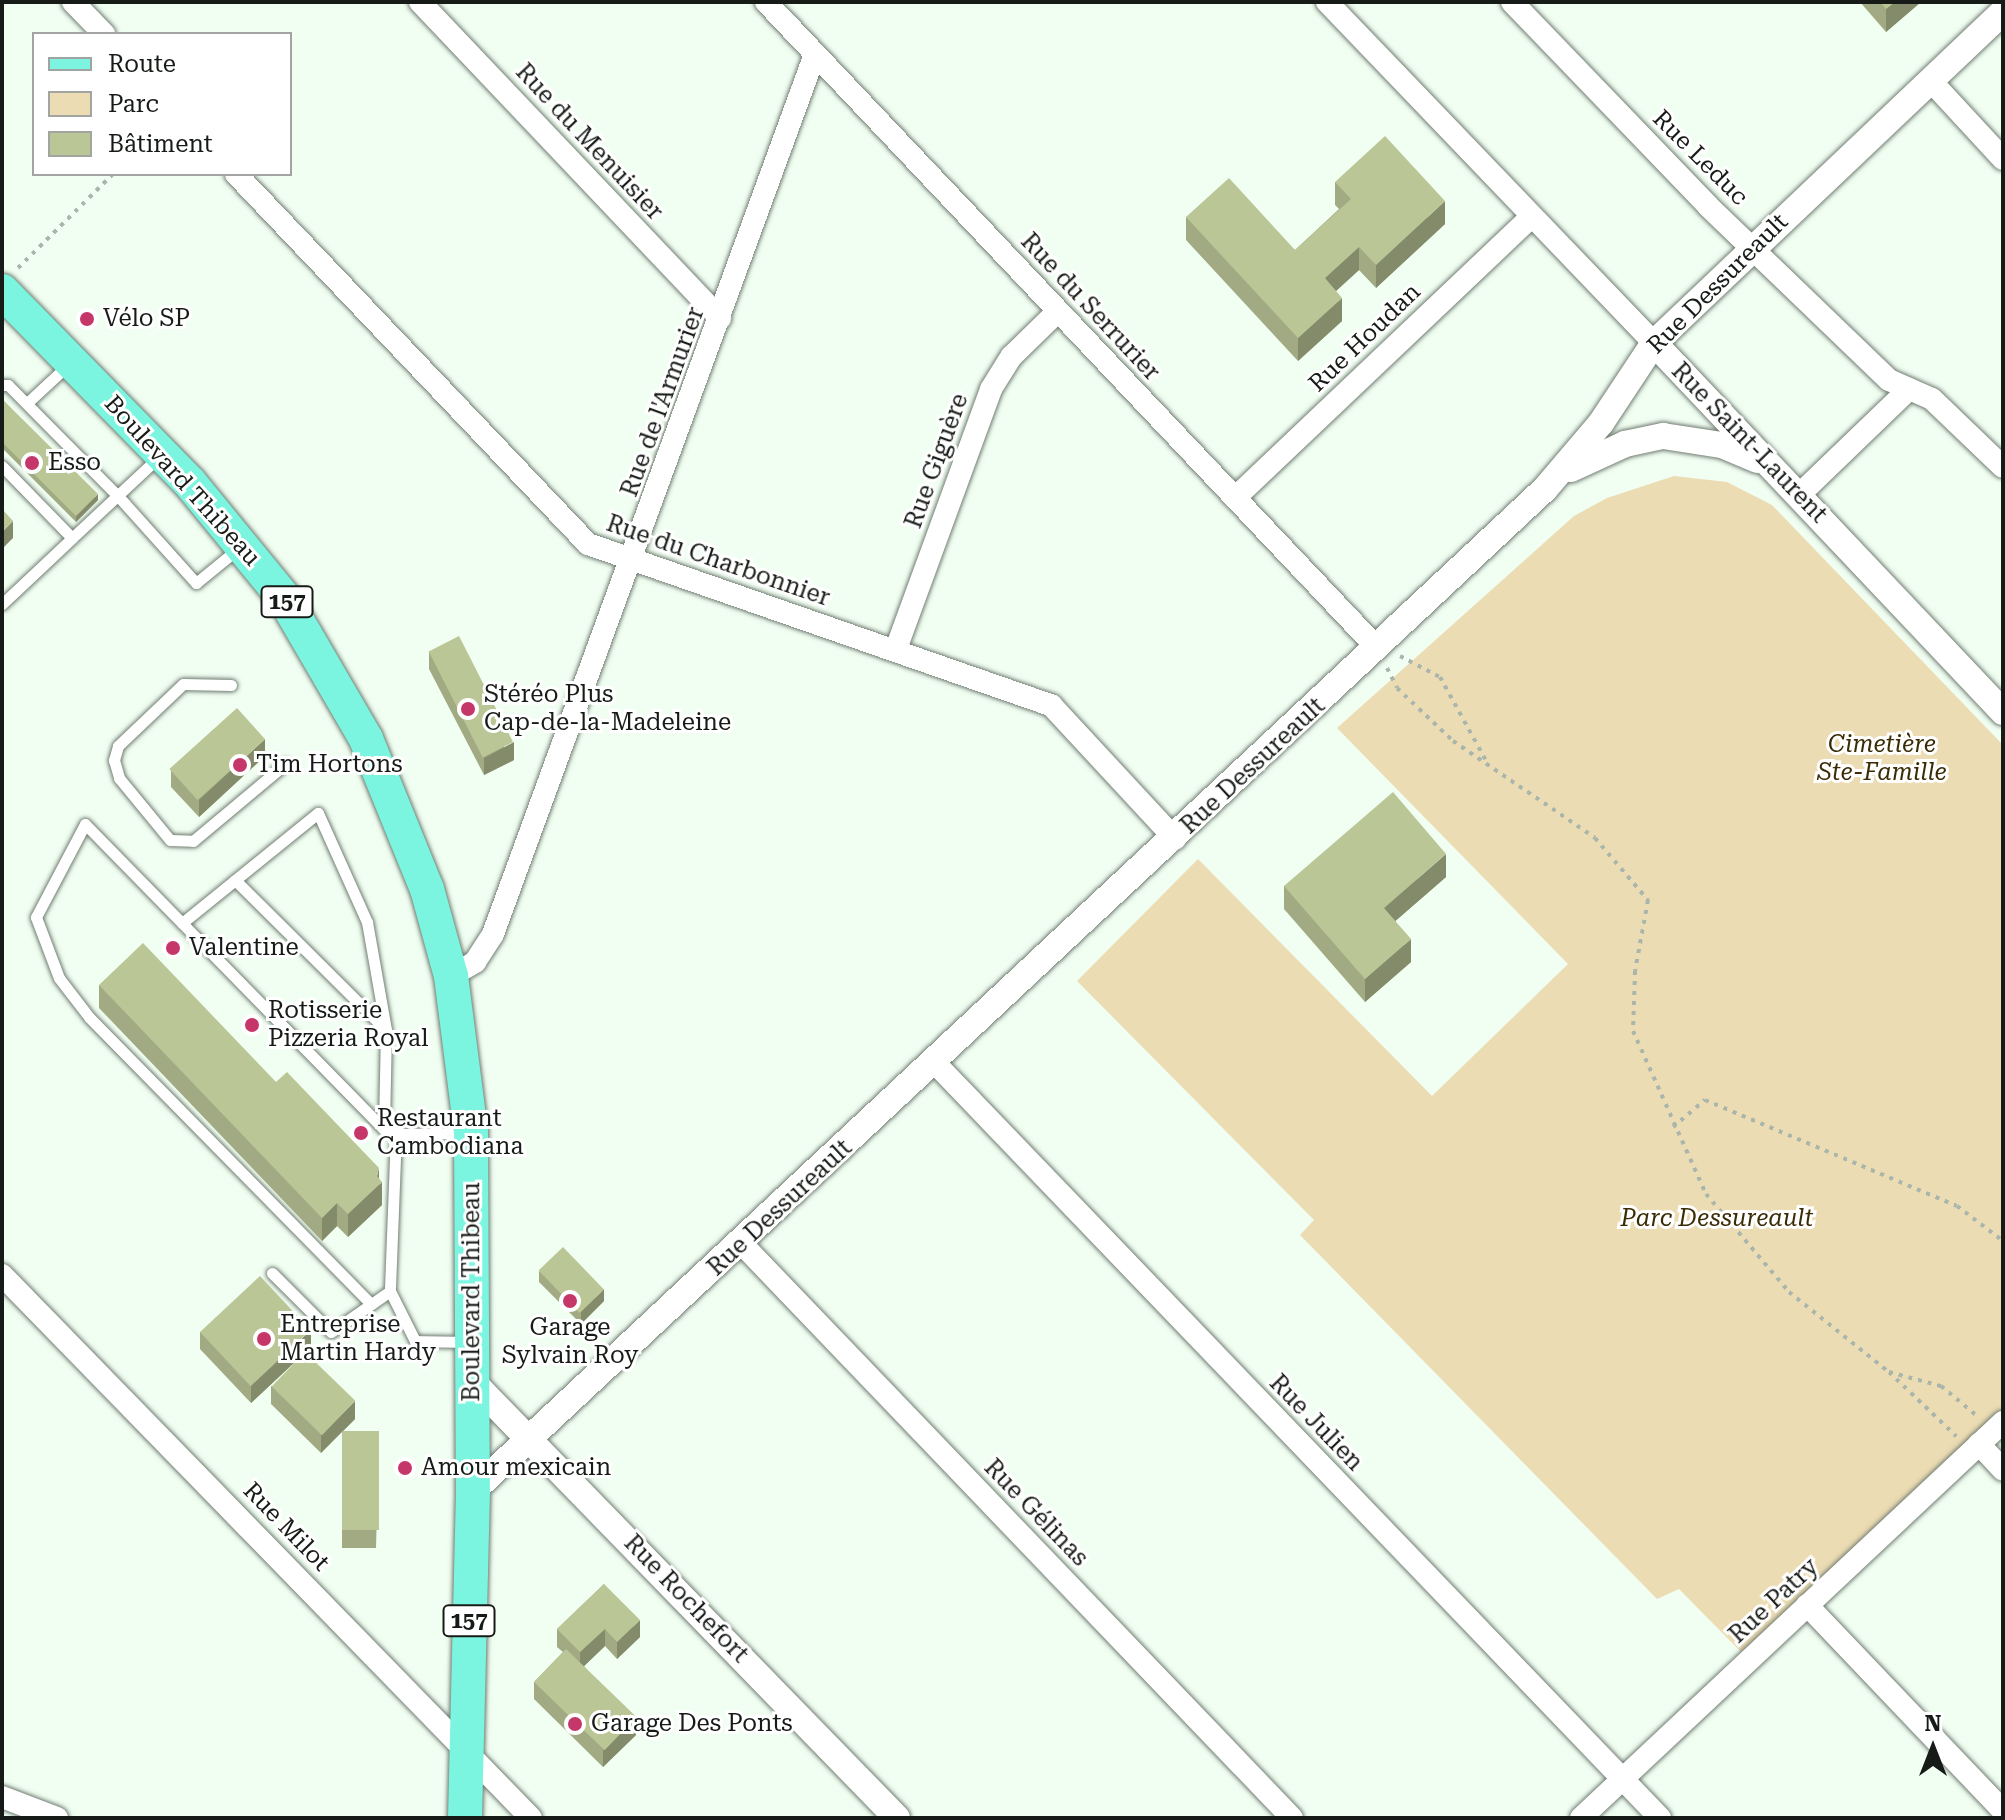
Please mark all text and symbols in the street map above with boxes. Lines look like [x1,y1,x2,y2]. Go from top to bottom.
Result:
legend [32,32,292,176]
text: Route [108,50,176,78]
street label: Rue du Menuisier [509,58,669,226]
text: Parc [108,90,159,118]
street label: Rue Leduc [1647,105,1753,211]
text: Bâtiment [108,130,213,158]
street label: Rue Dessureault [1642,208,1794,360]
street label: Rue du Serrurier [1014,227,1166,387]
street label: Rue Houdan [1303,278,1427,398]
street label: Rue de l'Armurier [615,303,711,501]
place label: Vélo SP [103,305,190,333]
marker: Vélo SP [78,310,96,328]
street label: Rue Saint-Laurent [1665,357,1833,529]
street label: Boulevard Thibeau [98,390,266,572]
street label: Rue Giguère [899,390,975,532]
place label: Esso [48,449,101,477]
marker: Esso [23,454,41,472]
street label: Rue du Charbonnier [603,509,833,613]
road number: 157 [259,584,315,620]
place label: Stéréo Plus Cap-de-la-Madeleine [484,681,731,737]
street label: Rue Dessureault [1175,692,1331,840]
marker: Stéréo Plus Cap-de-la-Madeleine [459,700,477,718]
park label: Cimetière Ste-Famille [1817,731,1947,787]
place label: Tim Hortons [256,751,403,779]
marker: Tim Hortons [231,756,249,774]
place label: Valentine [189,934,299,962]
marker: Valentine [164,939,182,957]
place label: Rotisserie Pizzeria Royal [268,997,428,1053]
marker: Rotisserie Pizzeria Royal [243,1016,261,1034]
place label: Restaurant Cambodiana [377,1105,523,1161]
marker: Restaurant Cambodiana [352,1124,370,1142]
street label: Rue Dessureault [702,1134,858,1282]
street label: Boulevard Thibeau [458,1182,486,1402]
park label: Parc Dessureault [1621,1205,1813,1233]
marker: Garage Sylvain Roy [561,1292,579,1310]
place label: Entreprise Martin Hardy [280,1311,436,1367]
place label: Garage Sylvain Roy [502,1314,638,1370]
marker: Entreprise Martin Hardy [255,1330,273,1348]
street label: Rue Julien [1263,1369,1369,1477]
place label: Amour mexicain [421,1454,611,1482]
street label: Rue Gélinas [978,1454,1094,1572]
marker: Amour mexicain [396,1459,414,1477]
street label: Rue Milot [237,1477,335,1577]
street label: Rue Rochefort [618,1529,754,1669]
street label: Rue Patry [1723,1552,1825,1650]
road number: 157 [441,1603,497,1639]
north arrow [1893,1708,1973,1788]
place label: Garage Des Ponts [591,1710,793,1738]
text: N [1925,1711,1941,1736]
marker: Garage Des Ponts [566,1715,584,1733]

